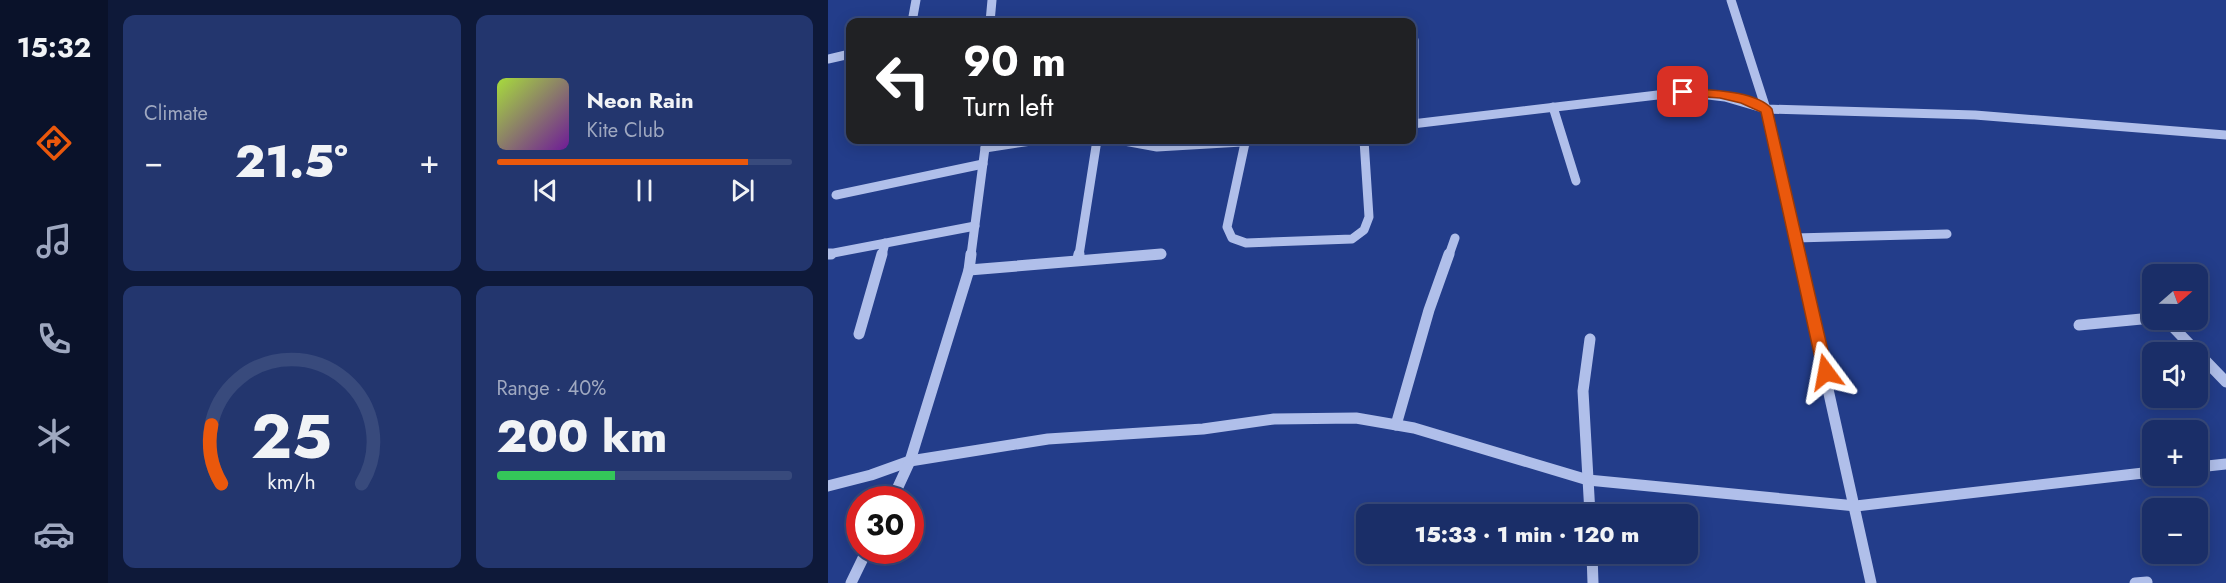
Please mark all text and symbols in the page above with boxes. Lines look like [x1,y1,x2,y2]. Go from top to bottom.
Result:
text: 15:32 [17,28,91,67]
text: 90 m [963,31,1066,92]
icon: left [864,42,942,120]
pin [1657,66,1708,117]
icon: arrive [1666,75,1699,108]
text: Neon Rain [587,84,694,116]
text: Turn left [963,87,1053,126]
text: Climate [144,99,208,128]
text: Kite Club [587,116,664,145]
icon: directions [33,122,75,164]
text: 21.5° [235,129,348,194]
text: − [144,138,163,185]
text: + [419,138,440,185]
icon: previous [529,174,562,207]
icon: pause [628,174,661,207]
icon: next [726,174,759,207]
icon: music [33,220,75,262]
north arrow [2142,264,2208,330]
map controls [2142,264,2208,564]
icon: phone [33,318,75,360]
position arrow [1794,340,1858,404]
button: sound [2142,342,2208,408]
text: Range · 40% [497,374,606,403]
text: 25 [251,391,332,481]
text: 200 km [497,404,667,469]
icon: climate [33,415,75,457]
button: + [2142,420,2208,486]
text: km/h [268,466,316,497]
speed limit sign: 30 [846,486,924,564]
button: − [2142,498,2208,564]
icon: car [33,513,75,555]
text: 15:33 · 1 min · 120 m [1415,518,1639,550]

